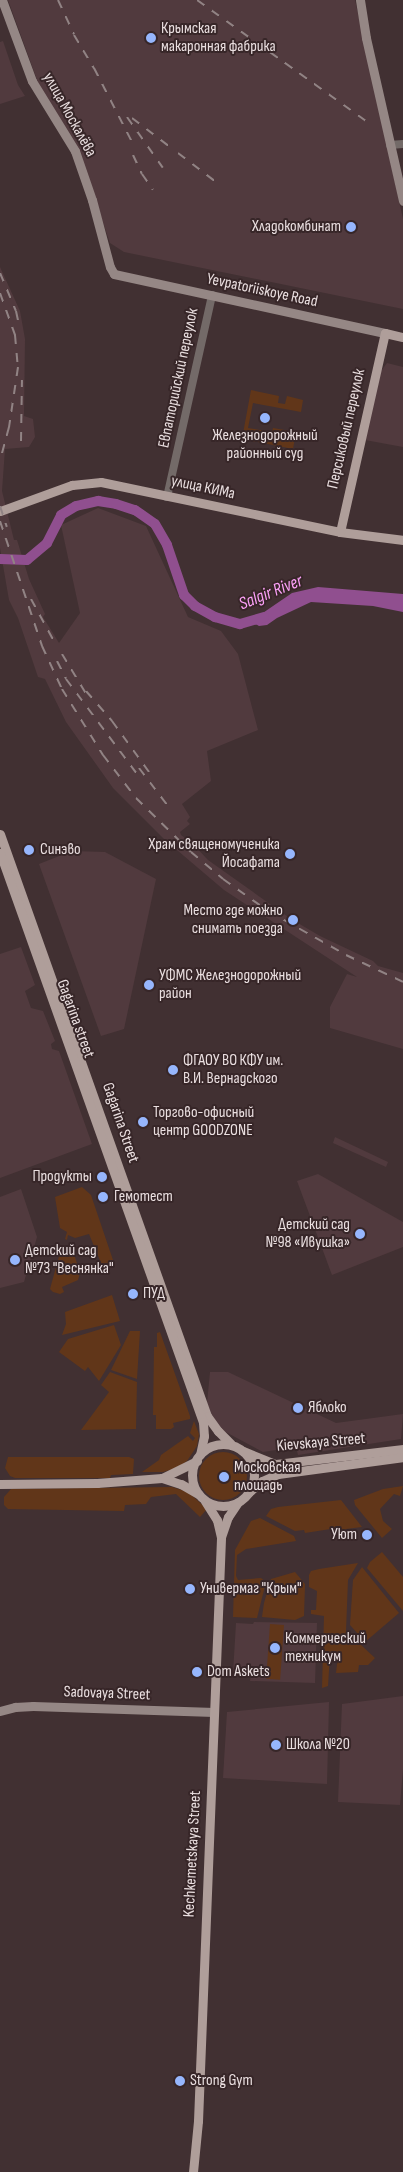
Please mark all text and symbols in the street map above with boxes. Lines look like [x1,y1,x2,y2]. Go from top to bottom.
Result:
place label: Крымская макаронная фабрика [161,19,276,57]
marker: Крымская макаронная фабрика [145,32,157,44]
street label: улица Москалёва [38,70,100,160]
place label: Хладокомбинат [252,217,341,237]
marker: Хладокомбинат [345,221,357,233]
street label: Yevpatoriiskoye Road [205,270,319,312]
street label: Евпаторийский переулок [155,306,203,450]
street label: Персиковый переулок [324,367,370,491]
marker: Железнодорожный районный суд [259,412,271,424]
place label: Железнодорожный районный суд [212,426,318,464]
street label: улица КИМа [169,472,237,504]
water label: Salgir River [236,570,306,616]
place label: Храм священомученика Йосафата [149,835,280,873]
place label: Синэво [40,840,81,860]
marker: Синэво [22,843,36,857]
marker: Храм священомученика Йосафата [284,848,296,860]
place label: Место где можно снимать поезда [183,901,283,939]
marker: Место где можно снимать поезда [287,914,299,926]
place label: УФМС Железнодорожный район [159,966,301,1004]
street label: Gagarina street [52,977,98,1061]
marker: УФМС Железнодорожный район [143,979,155,991]
place label: ФГАОУ ВО КФУ им. В.И. Вернадского [183,1051,283,1089]
marker: ФГАОУ ВО КФУ им. В.И. Вернадского [167,1064,179,1076]
street label: Gagarina Street [97,1081,143,1165]
place label: Торгово-офисный центр GOODZONE [153,1103,254,1141]
marker: Торгово-офисный центр GOODZONE [137,1116,149,1128]
place label: Продукты [32,1167,92,1187]
marker: Продукты [96,1171,108,1183]
place label: Гемотест [114,1187,173,1207]
marker: Гемотест [96,1190,110,1204]
place label: Детский сад №98 «Ивушка» [265,1215,350,1253]
marker: Детский сад №98 «Ивушка» [354,1228,366,1240]
place label: Детский сад №73 "Веснянка" [25,1241,114,1279]
marker: Детский сад №73 "Веснянка" [9,1254,21,1266]
place label: ПУД [143,1284,165,1304]
marker: ПУД [127,1288,139,1300]
place label: Яблоко [308,1398,347,1418]
marker: Яблоко [292,1402,304,1414]
street label: Kievskaya Street [276,1430,366,1456]
place label: Московская площадь [234,1458,301,1496]
marker: Московская площадь [218,1471,230,1483]
place label: Уют [331,1525,357,1545]
marker: Уют [361,1529,373,1541]
place label: Универмаг "Крым" [200,1579,302,1599]
marker: Универмаг "Крым" [184,1583,196,1595]
place label: Коммерческий техникум [285,1629,366,1667]
marker: Коммерческий техникум [269,1642,281,1654]
place label: Dom Askets [207,1662,270,1682]
marker: Dom Askets [191,1666,203,1678]
street label: Sadovaya Street [63,1683,151,1705]
place label: Школа №20 [286,1735,350,1755]
marker: Школа №20 [270,1739,282,1751]
street label: Kechkemetskaya Street [180,1790,206,1918]
place label: Strong Gym [190,2071,253,2091]
marker: Strong Gym [174,2075,186,2087]

